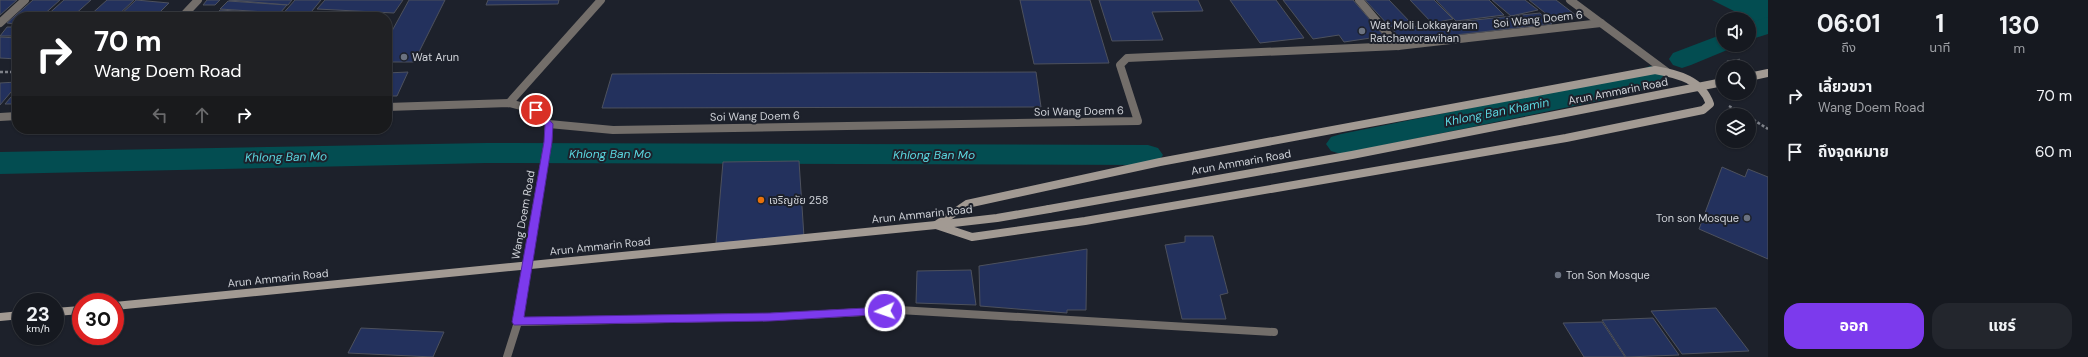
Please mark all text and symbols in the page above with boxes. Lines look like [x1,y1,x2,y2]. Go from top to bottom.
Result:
street label: Soi Wang Doem 6 [1493,7,1584,31]
text: 06:01 [1817,8,1881,39]
text: 1 [1935,8,1944,39]
text: 130 [1999,10,2039,41]
map controls [1716,12,1756,148]
button: sound [1716,12,1756,52]
place label: Wat Moli Lokkayaram Ratchaworawihan [1370,18,1478,45]
text: 70 m [94,23,162,60]
marker: Wat Moli Lokkayaram Ratchaworawihan [1357,26,1367,36]
icon: right [28,28,80,80]
text: ถึง [1841,39,1856,56]
text: นาที [1929,39,1950,56]
text: m [2013,40,2025,57]
place label: Wat Arun [412,50,459,64]
marker: Wat Arun [399,52,409,62]
text: Wang Doem Road [94,59,242,83]
button: search [1716,60,1756,100]
street label: Arun Ammarin Road [1567,74,1669,108]
text: เลี้ยวขวา [1818,77,1872,97]
icon: right [1784,85,1806,107]
text: 70 m [2037,86,2072,106]
pin [519,93,553,127]
water label: Khlong Ban Khamin [1444,94,1551,130]
icon: arrive [525,99,547,121]
text: Wang Doem Road [1818,99,1925,116]
street label: Soi Wang Doem 6 [1034,103,1124,119]
icon: left [149,104,171,126]
icon: ahead [191,104,213,126]
icon: right [233,104,255,126]
street label: Soi Wang Doem 6 [710,108,800,124]
button: layers [1716,108,1756,148]
icon: arrive [1784,141,1806,163]
text: ถึงจุดหมาย [1818,142,1889,162]
text: 60 m [2035,142,2072,162]
water label: Khlong Ban Mo [569,146,651,162]
street label: Arun Ammarin Road [1190,146,1292,178]
water label: Khlong Ban Mo [893,147,975,163]
water label: Khlong Ban Mo [245,148,327,166]
street label: Wang Doem Road [508,169,538,261]
place label: เจริญชัย 258 [769,193,828,207]
marker: เจริญชัย 258 [756,195,766,205]
street label: Arun Ammarin Road [871,202,973,226]
place label: Ton son Mosque [1656,211,1739,225]
marker: Ton son Mosque [1742,213,1752,223]
street label: Arun Ammarin Road [549,234,651,258]
street label: Arun Ammarin Road [227,266,329,290]
place label: Ton Son Mosque [1566,268,1650,282]
marker: Ton Son Mosque [1553,270,1563,280]
position arrow [864,290,906,332]
speed limit sign: 30 [72,293,124,345]
text: 23 [26,301,50,327]
button: ออก [1784,303,1924,349]
button: แชร์ [1932,303,2072,349]
text: km/h [26,322,50,335]

